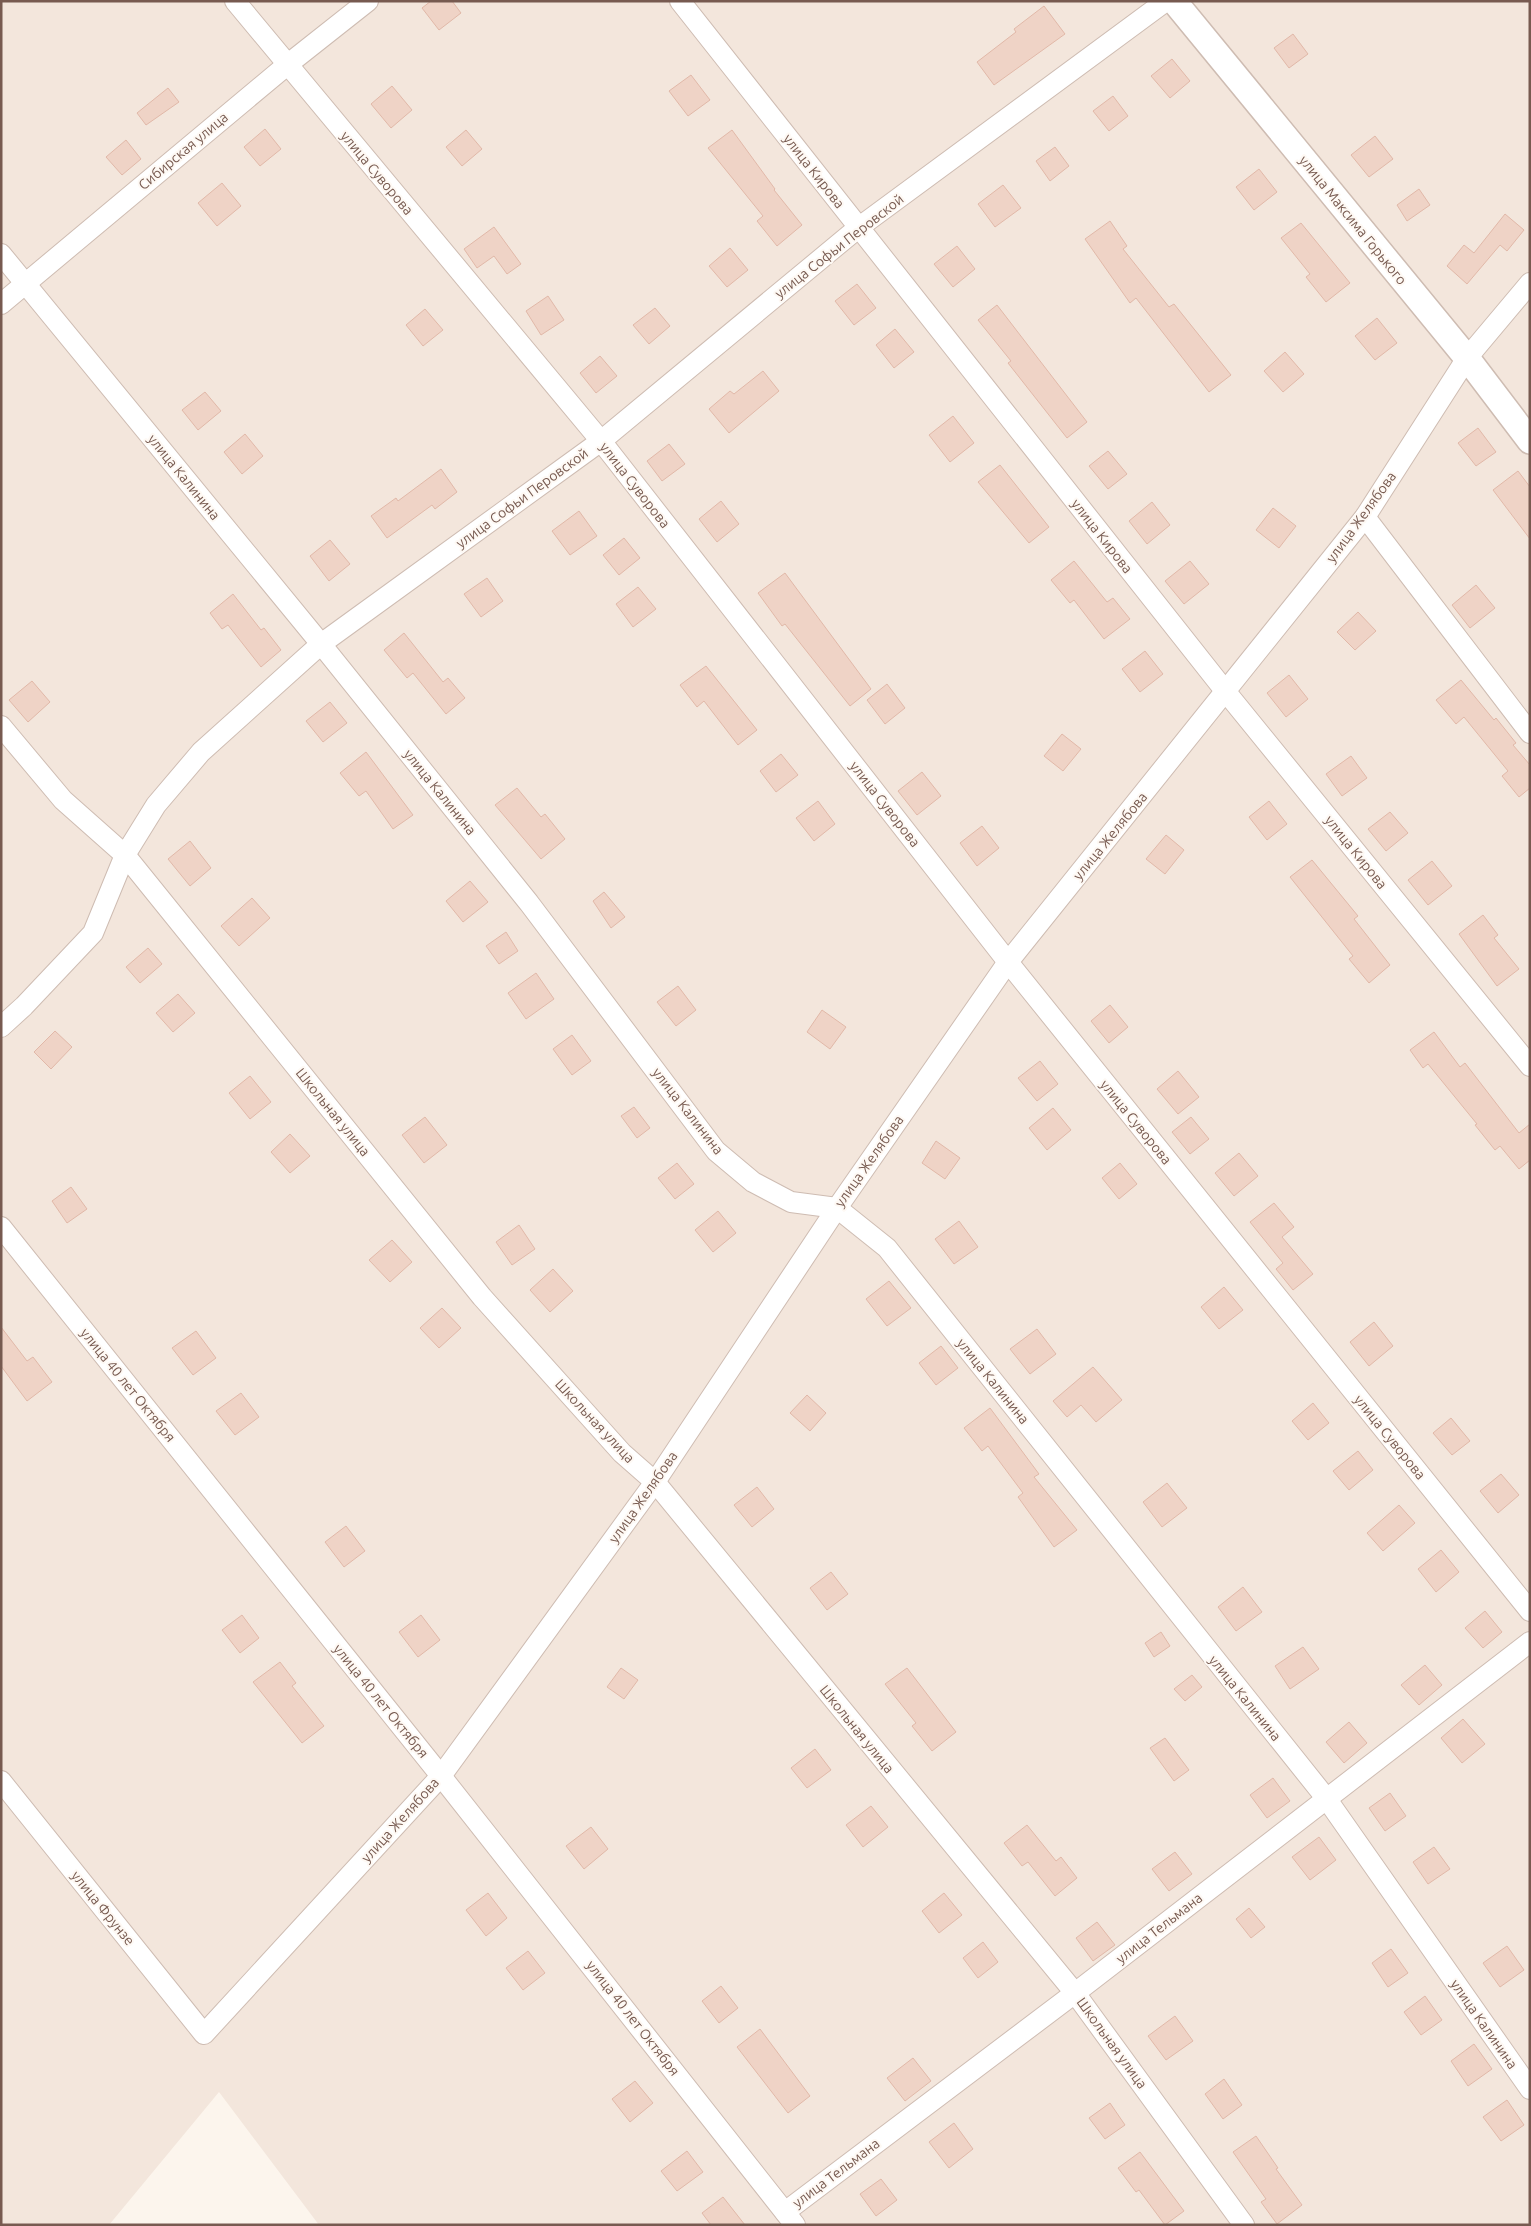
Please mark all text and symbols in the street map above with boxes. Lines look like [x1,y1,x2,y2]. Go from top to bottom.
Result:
street label: Сибирская улица [135,109,231,193]
street label: улица Суворова [337,128,417,218]
street label: улица Кирова [780,131,848,211]
street label: улица Максима Горького [1296,152,1410,288]
street label: улица Софьи Перовской [771,191,907,301]
street label: улица Калинина [145,431,223,523]
street label: улица Суворова [597,439,673,531]
street label: улица Софьи Перовской [453,445,591,551]
street label: улица Желябова [1323,469,1399,565]
street label: улица Кирова [1068,496,1136,576]
street label: улица Калинина [401,746,479,838]
street label: улица Суворова [847,758,923,850]
street label: улица Желябова [1070,789,1150,883]
street label: улица Кирова [1322,812,1390,892]
street label: улица Калинина [649,1064,727,1158]
street label: Школьная улица [293,1065,373,1159]
street label: улица Суворова [1097,1077,1175,1167]
street label: улица Желябова [831,1112,907,1210]
street label: улица 40 лет Октября [77,1325,179,1445]
street label: улица Калинина [954,1335,1032,1427]
street label: Школьная улица [552,1376,638,1466]
street label: улица Суворова [1351,1392,1429,1482]
street label: улица Желябова [605,1448,681,1546]
street label: улица 40 лет Октября [330,1641,432,1761]
street label: улица Калинина [1206,1652,1284,1744]
street label: Школьная улица [817,1682,897,1776]
street label: улица Желябова [358,1774,442,1866]
street label: улица Фрунзе [68,1868,138,1948]
street label: улица Тельмана [1113,1889,1205,1967]
street label: улица 40 лет Октября [583,1957,683,2079]
street label: улица Калинина [1447,1976,1521,2072]
street label: Школьная улица [1074,1994,1150,2092]
street label: улица Тельмана [789,2135,883,2211]

